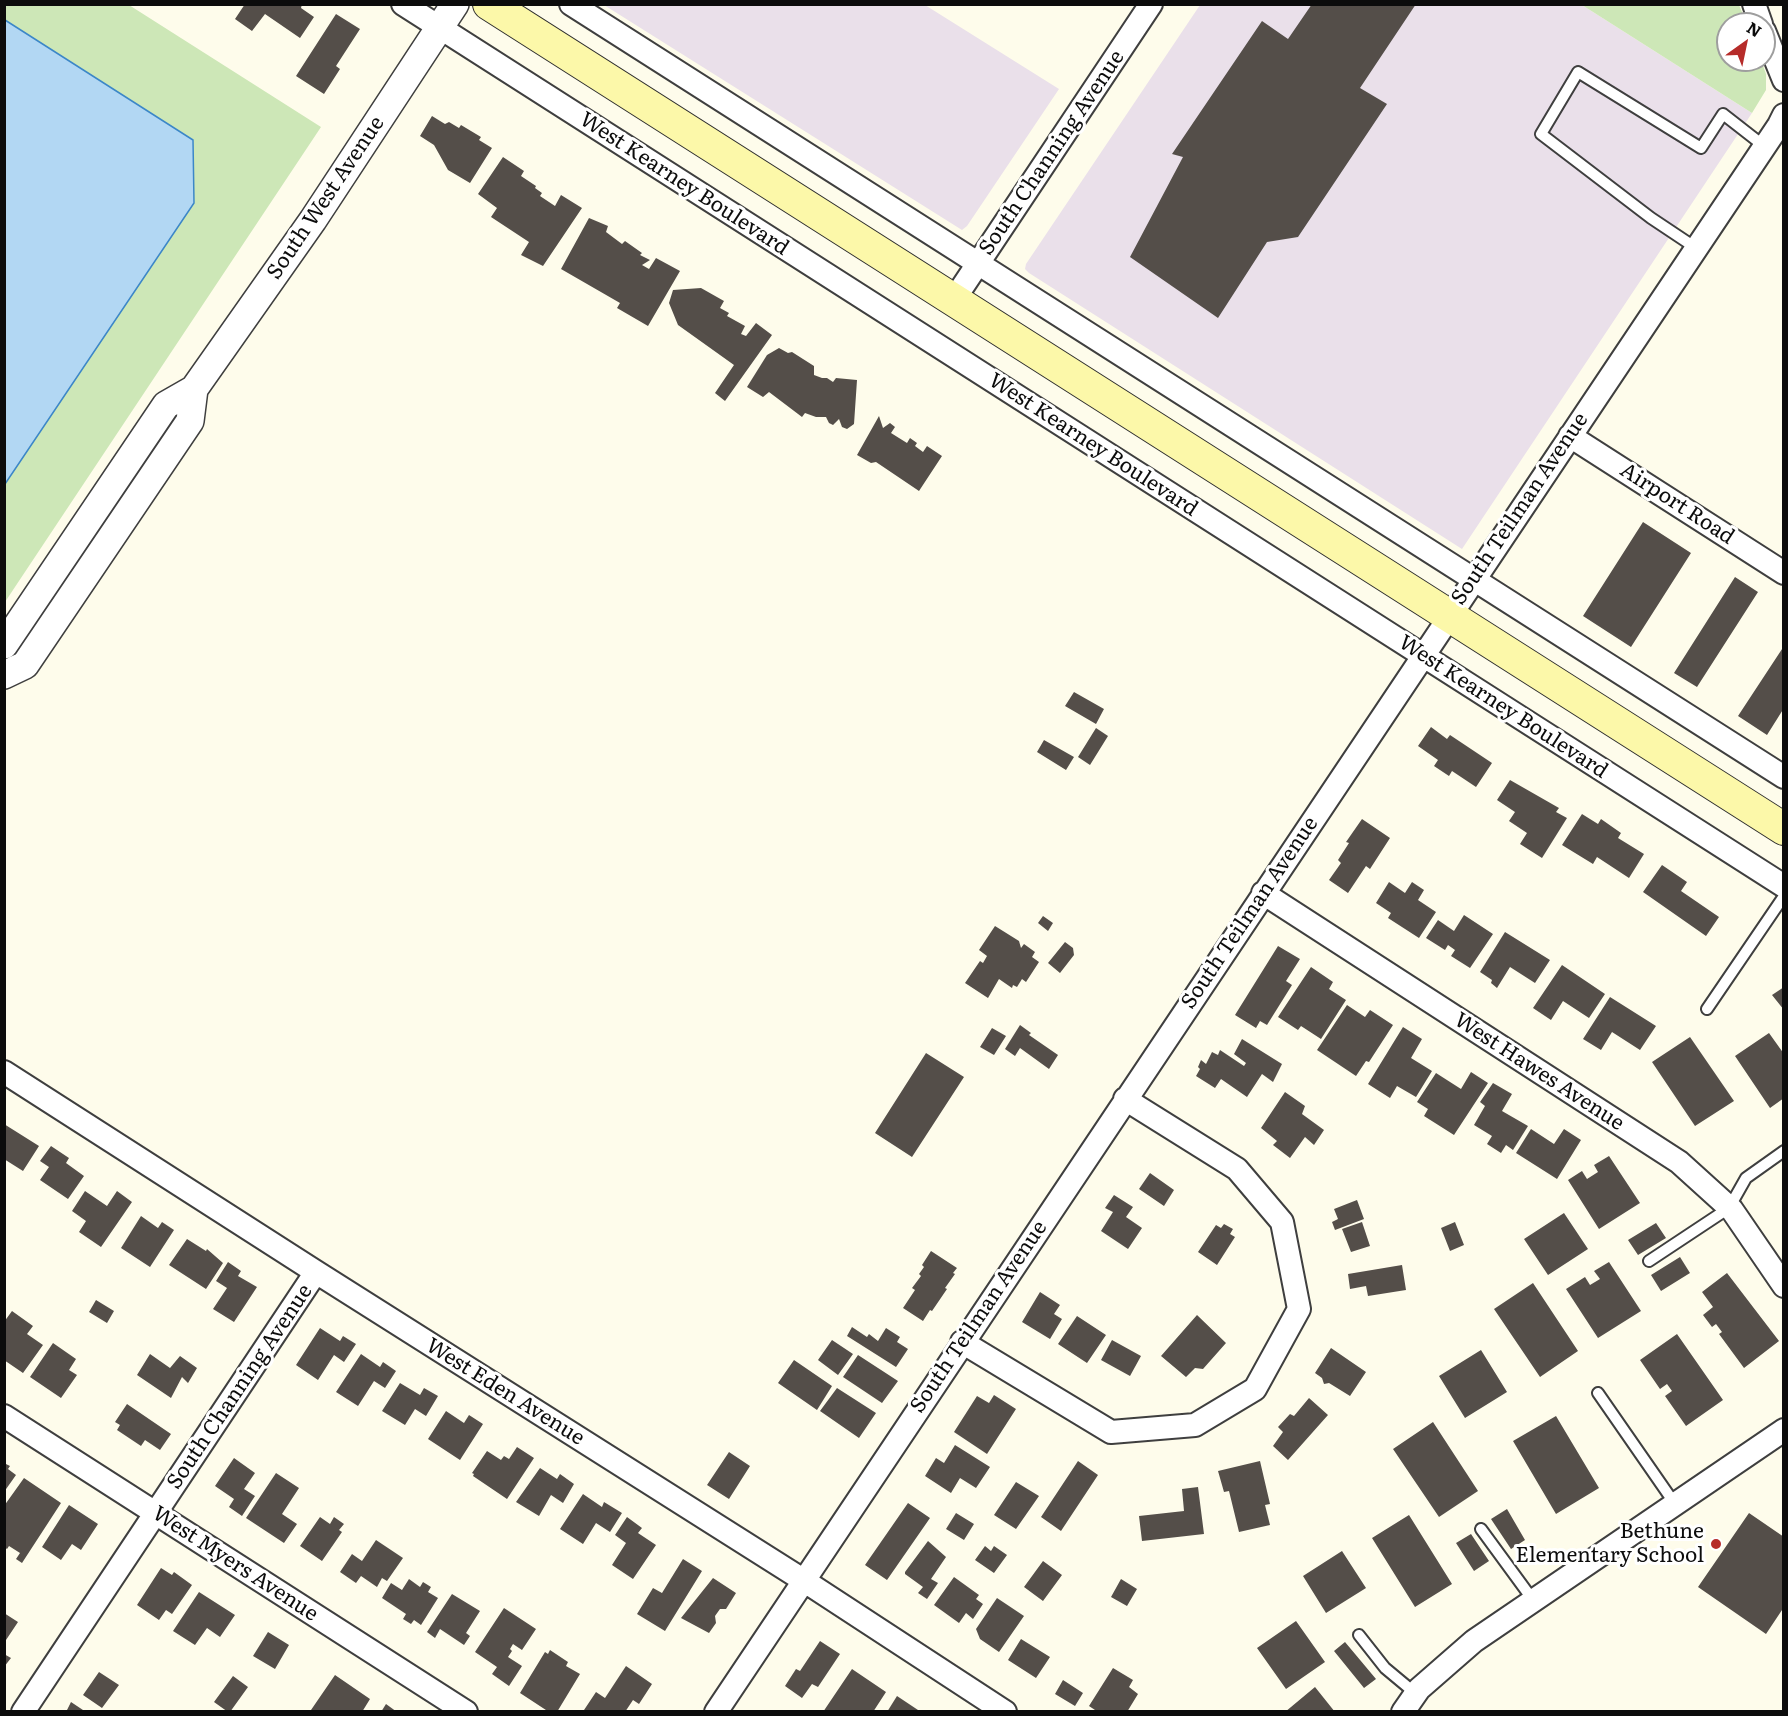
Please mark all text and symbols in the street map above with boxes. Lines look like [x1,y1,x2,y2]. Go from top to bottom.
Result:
north arrow [1716,12,1776,72]
text: N [1743,15,1767,42]
street label: South Channing Avenue [974,46,1130,260]
street label: West Kearney Boulevard [575,107,793,261]
street label: South West Avenue [262,112,390,284]
street label: West Kearney Boulevard [984,368,1202,522]
street label: South Teilman Avenue [1446,408,1594,610]
street label: Airport Road [1615,458,1739,550]
street label: West Kearney Boulevard [1394,630,1612,784]
street label: South Teilman Avenue [1176,812,1324,1014]
street label: West Hawes Avenue [1449,1008,1629,1136]
street label: South Teilman Avenue [905,1216,1053,1418]
street label: South Channing Avenue [162,1280,318,1494]
street label: West Eden Avenue [421,1333,589,1451]
street label: West Myers Avenue [147,1501,323,1627]
place label: Bethune Elementary School [1515,1519,1704,1569]
marker: Bethune Elementary School [1709,1537,1723,1551]

